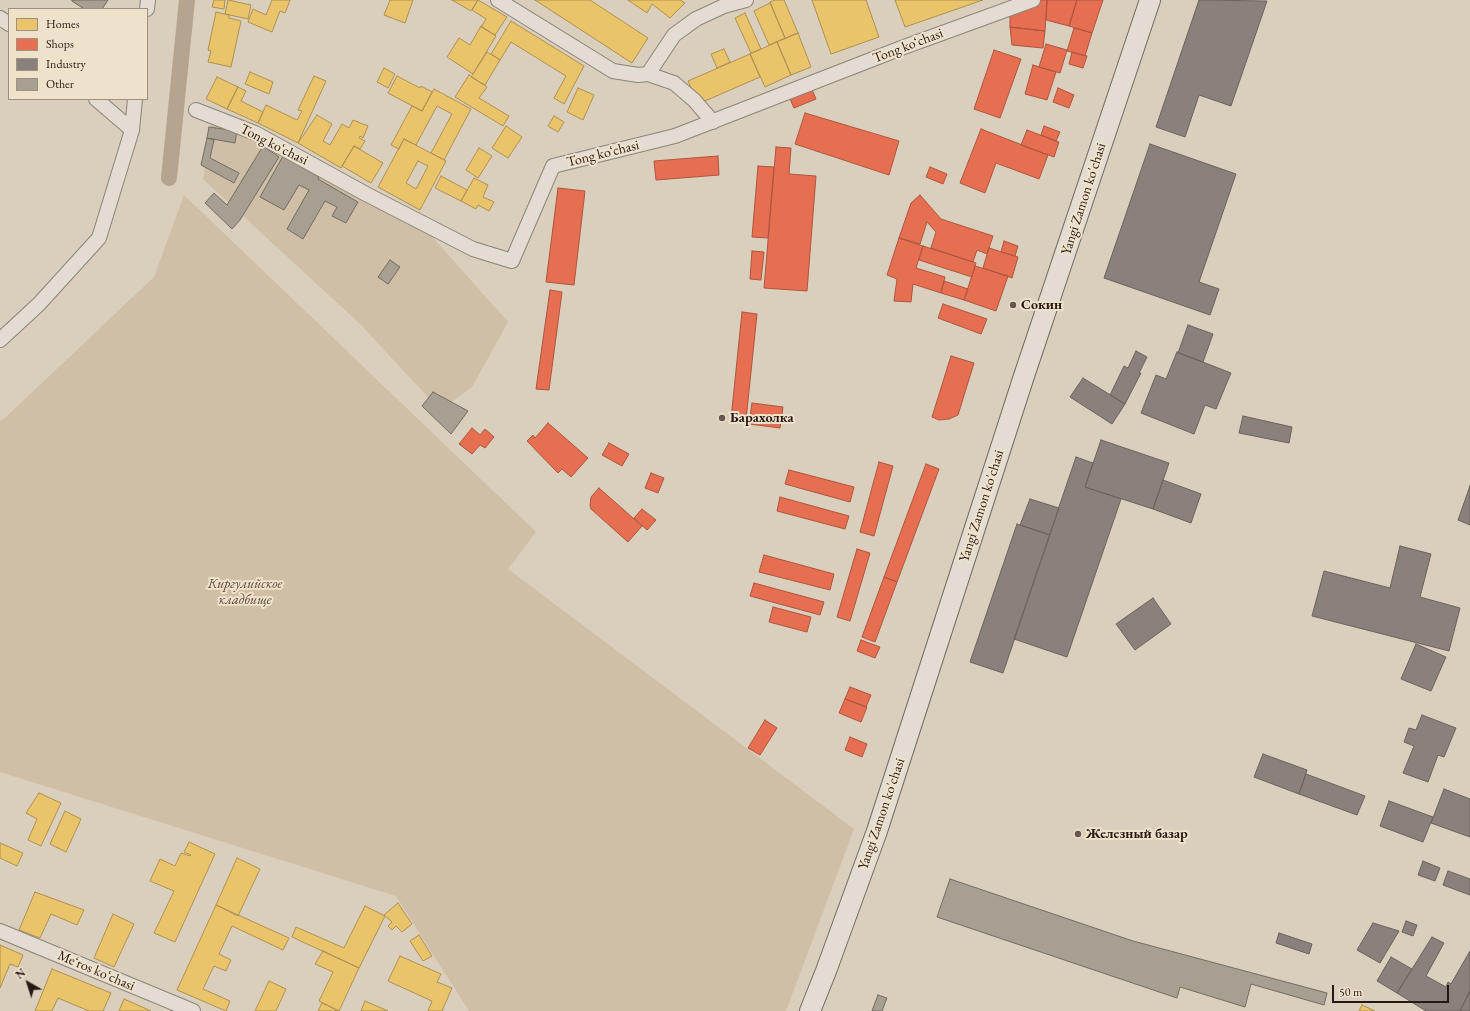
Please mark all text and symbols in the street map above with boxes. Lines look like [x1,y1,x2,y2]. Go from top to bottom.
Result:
legend [8,8,148,100]
text: Homes [46,16,80,32]
street label: Tong koʻchasi [871,25,945,67]
text: Shops [46,36,74,52]
text: Industry [46,56,86,72]
text: Other [46,76,74,92]
street label: Tong koʻchasi [237,121,311,169]
street label: Tong koʻchasi [565,137,641,171]
street label: Yangi Zamon ko'chasi [1058,141,1110,257]
place label: Сокин [1021,297,1062,313]
marker: Сокин [1008,300,1018,310]
place label: Барахолка [730,410,794,426]
marker: Барахолка [717,413,727,423]
street label: Yangi Zamon ko'chasi [956,448,1008,564]
park label: Киргулийское кладбище [208,576,282,608]
street label: Yangi Zamon ko'chasi [855,756,909,872]
place label: Железный базар [1086,826,1188,842]
marker: Железный базар [1073,829,1083,839]
street label: Meʻros koʻchasi [55,947,137,995]
north arrow [8,963,48,1003]
text: N [13,965,28,982]
scale bar [1334,977,1451,1003]
text: 50 m [1339,984,1362,1000]

